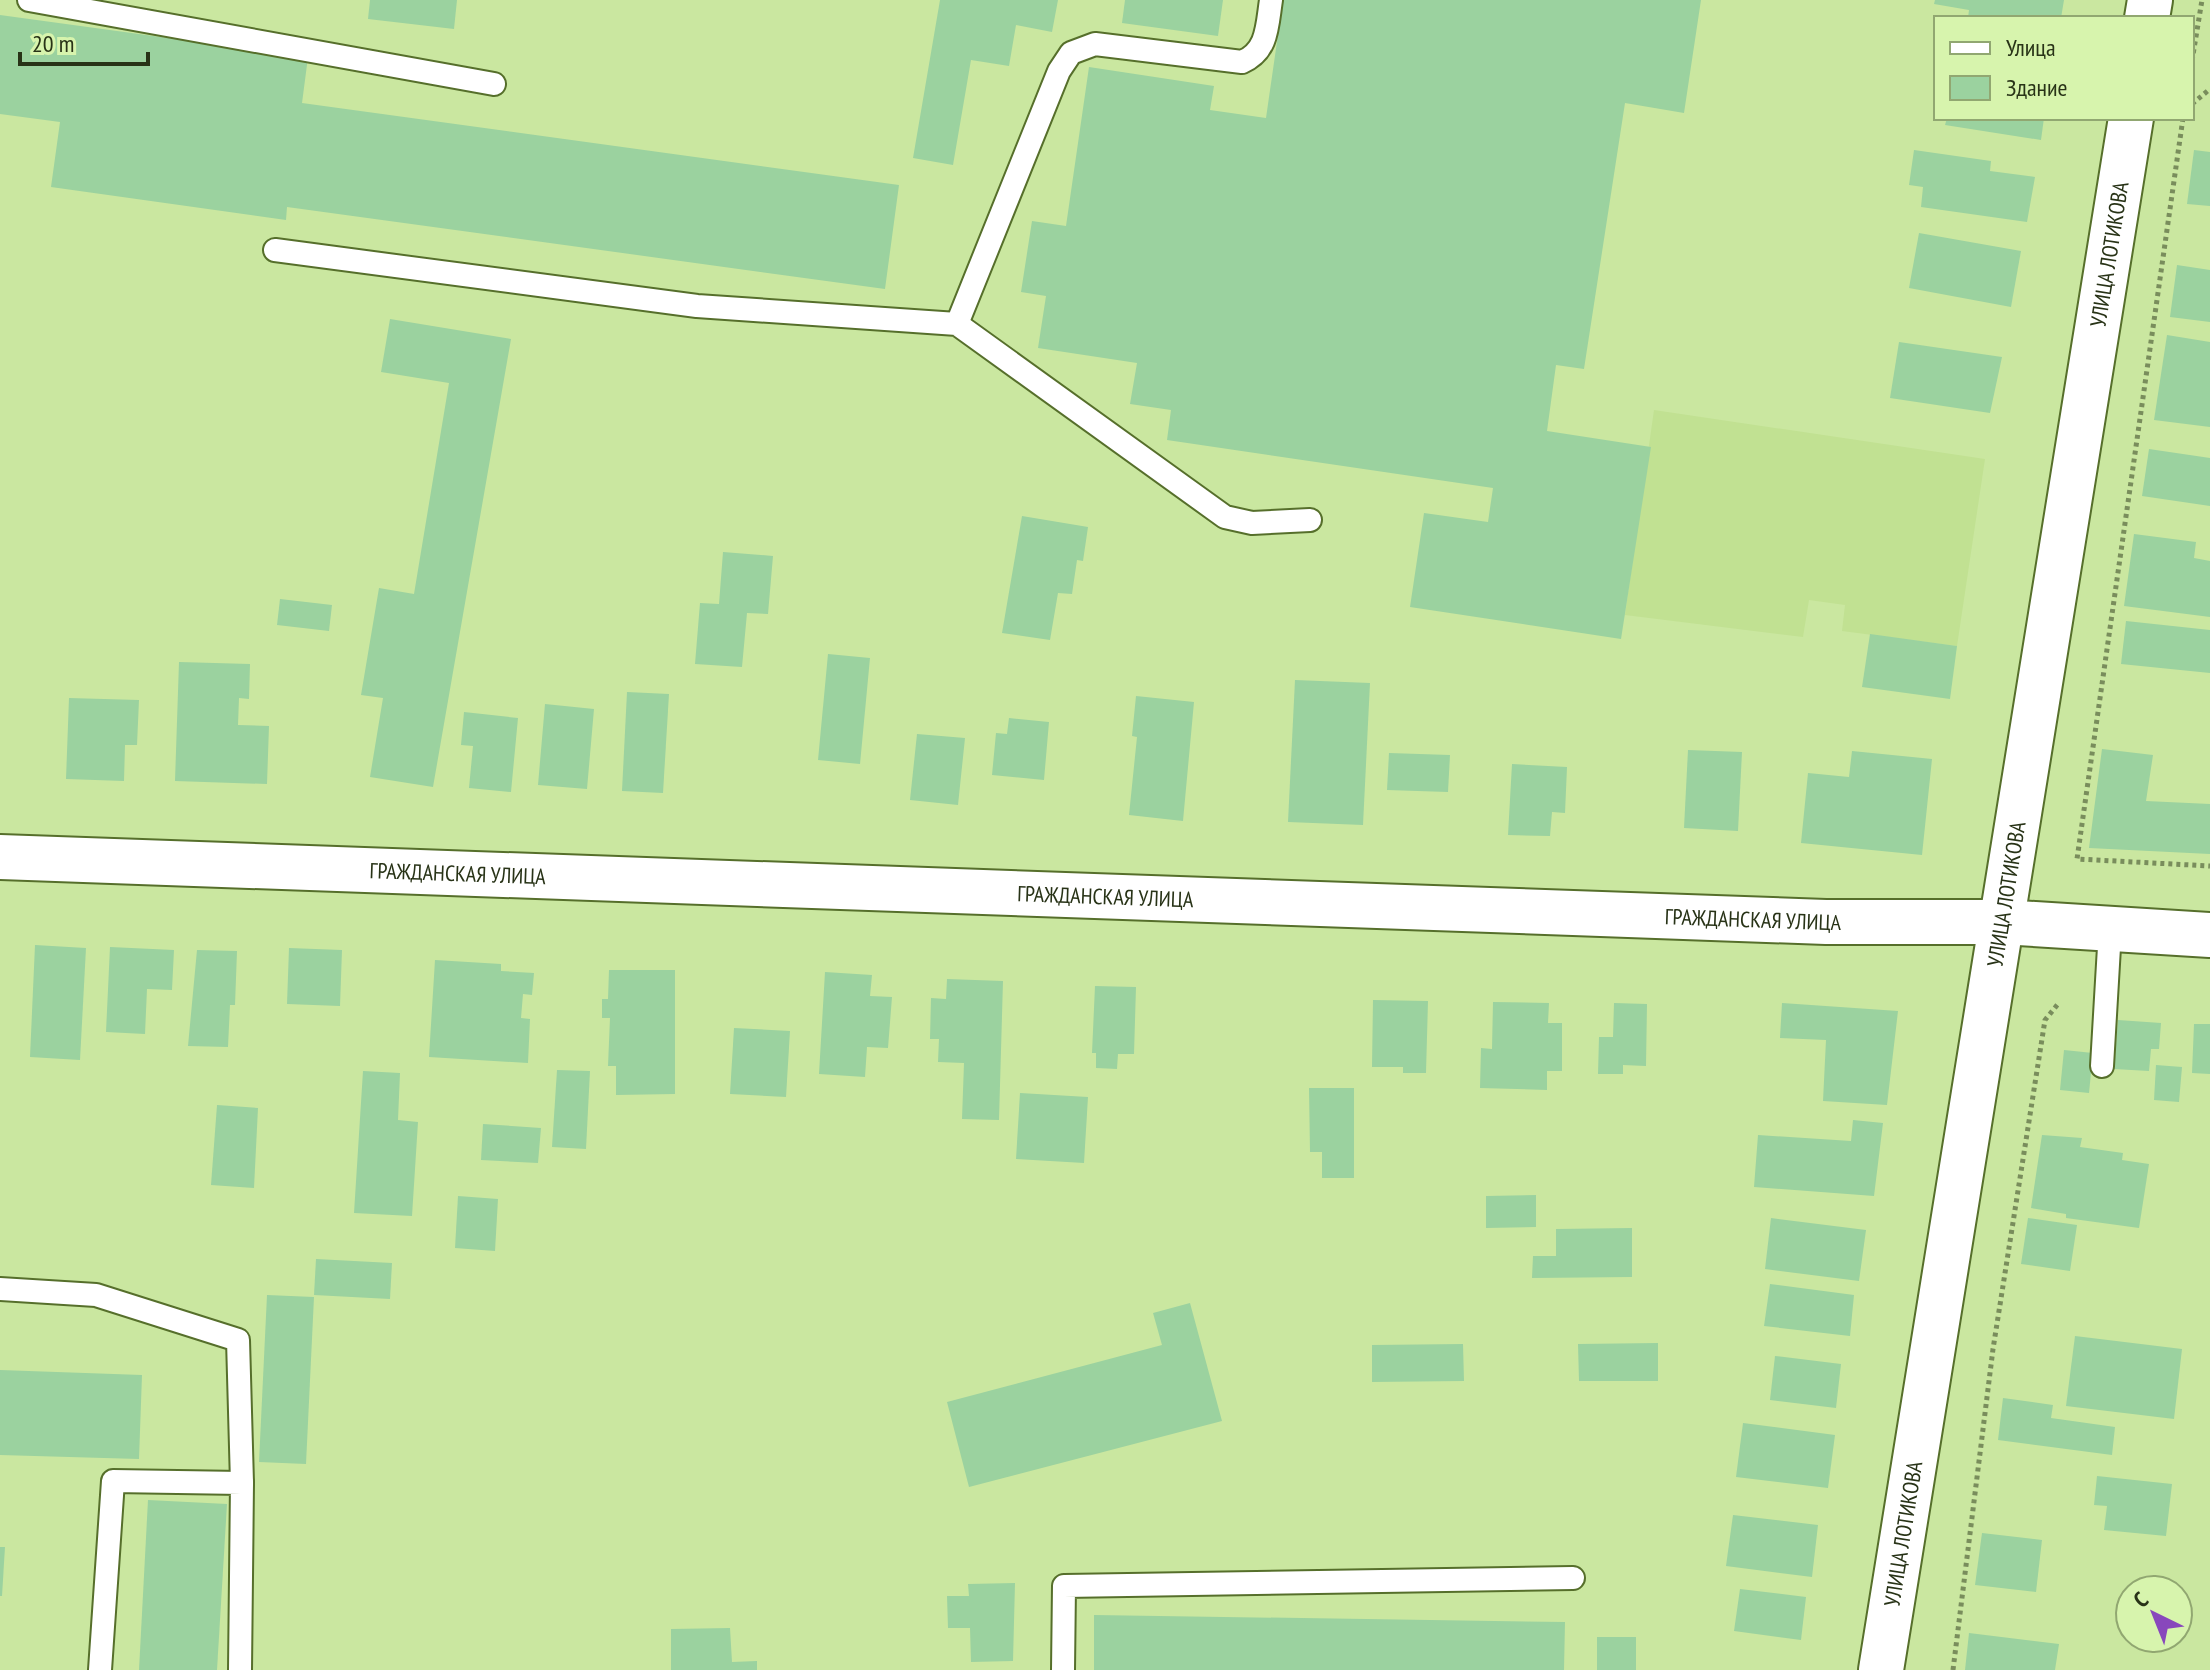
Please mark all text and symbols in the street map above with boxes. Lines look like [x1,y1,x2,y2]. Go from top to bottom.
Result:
scale bar [20,16,148,66]
legend [1934,16,2194,120]
text: 20 m [32,28,74,59]
text: Улица [2006,32,2056,63]
text: Здание [2006,72,2067,103]
street label: УЛИЦА ЛОТИКОВА [2084,179,2135,329]
street label: УЛИЦА ЛОТИКОВА [1981,819,2032,969]
street label: ГРАЖДАНСКАЯ УЛИЦА [369,856,547,890]
street label: ГРАЖДАНСКАЯ УЛИЦА [1017,879,1194,913]
street label: ГРАЖДАНСКАЯ УЛИЦА [1664,902,1842,936]
street label: УЛИЦА ЛОТИКОВА [1877,1459,1929,1608]
north arrow [2114,1574,2194,1654]
text: С [2127,1586,2154,1613]

